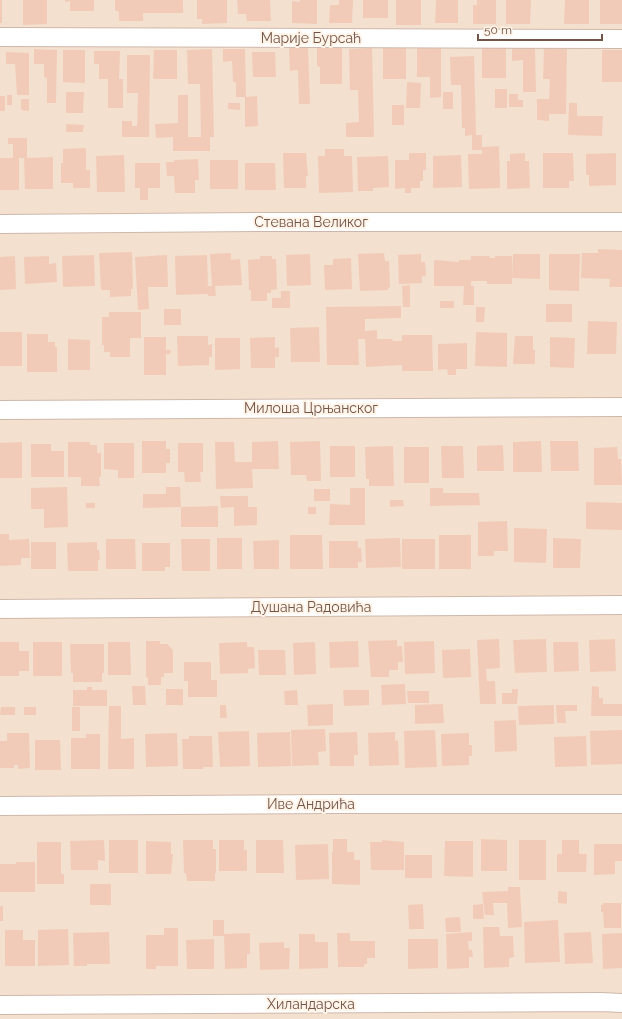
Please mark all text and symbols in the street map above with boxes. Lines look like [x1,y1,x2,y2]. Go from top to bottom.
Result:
scale bar [478,16,602,42]
text: 50 m [484,23,512,37]
street label: Марије Бурсаћ [261,30,361,46]
street label: Стевана Великог [254,214,368,230]
street label: Милоша Црњанског [244,400,378,416]
street label: Душана Радовића [251,599,371,615]
street label: Иве Андрића [267,796,355,812]
street label: Хиландарска [267,996,355,1012]

